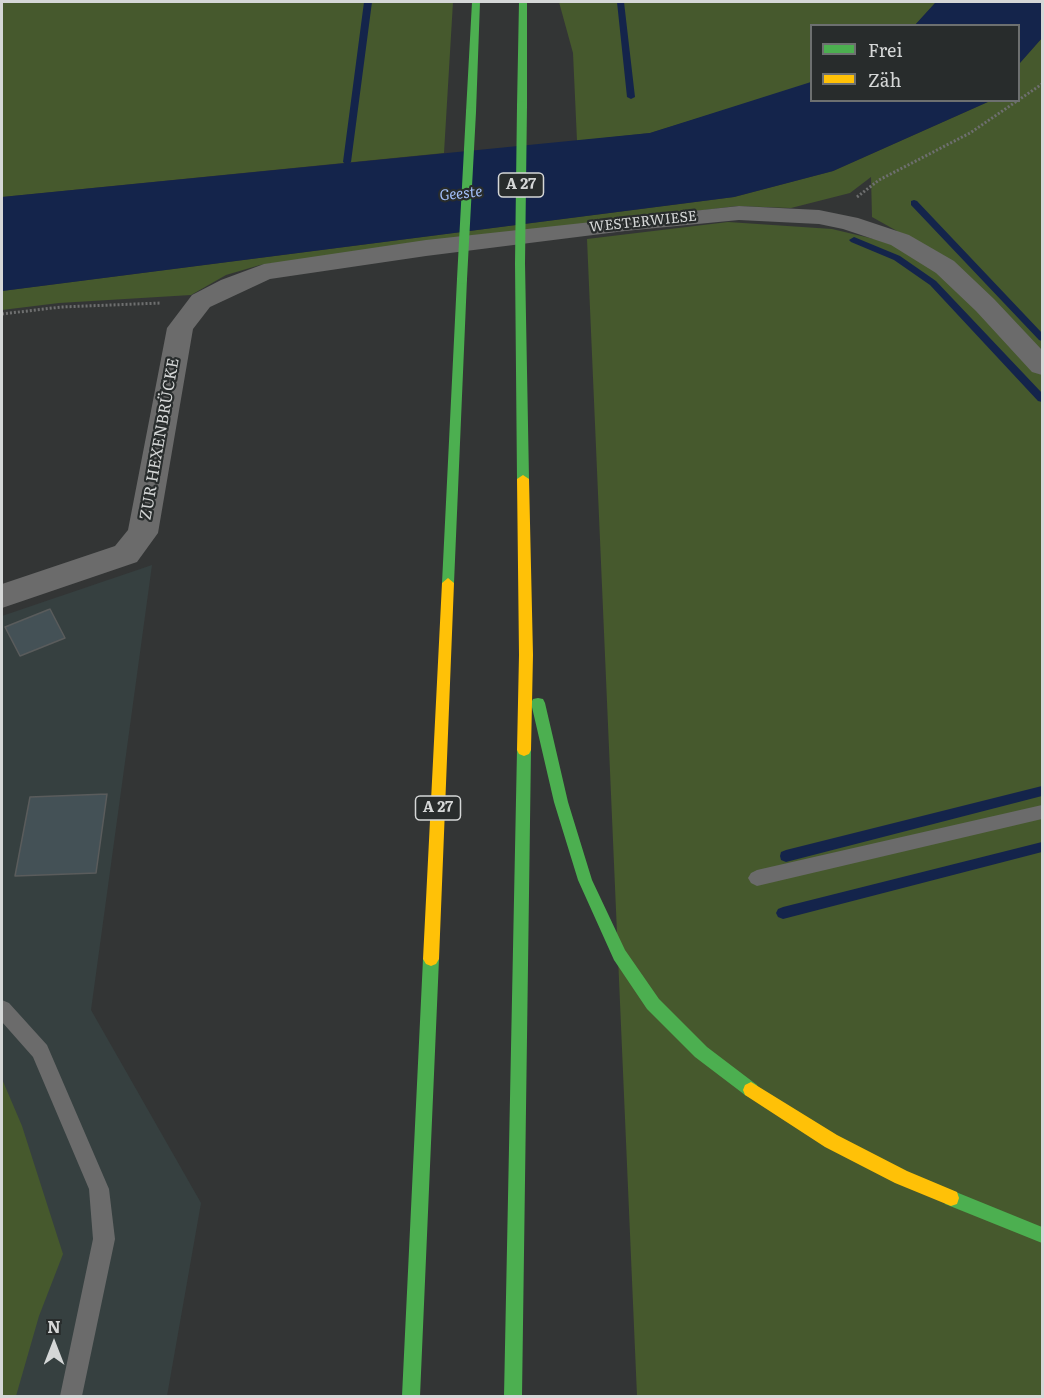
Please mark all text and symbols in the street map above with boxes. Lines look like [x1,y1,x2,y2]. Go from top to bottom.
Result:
legend [810,24,1020,102]
text: Frei [868,36,902,63]
text: Zäh [868,66,901,93]
road number: A 27 [498,173,544,197]
water label: Geeste [439,183,483,205]
street label: WESTERWIESE [588,208,698,236]
street label: ZUR HEXENBRÜCKE [136,356,184,522]
road number: A 27 [416,796,460,820]
north arrow [24,1314,84,1374]
text: N [47,1314,61,1338]

